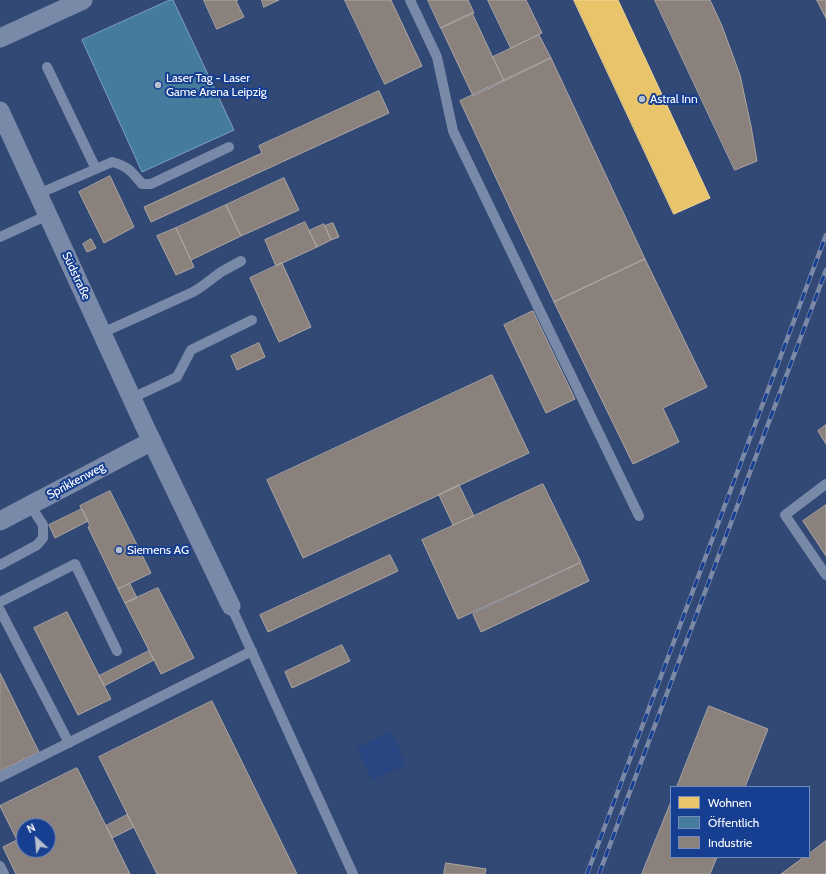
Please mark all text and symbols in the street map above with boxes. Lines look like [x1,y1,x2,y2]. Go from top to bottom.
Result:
place label: Laser Tag - Laser Game Arena Leipzig [166,71,267,99]
marker: Laser Tag - Laser Game Arena Leipzig [153,80,163,90]
place label: Astral Inn [650,92,698,106]
marker: Astral Inn [637,94,647,104]
street label: Südstraße [59,250,93,302]
street label: Sprikkenweg [44,460,108,502]
place label: Siemens AG [127,543,189,557]
marker: Siemens AG [114,545,124,555]
legend [670,786,810,858]
text: Wohnen [708,795,752,810]
text: Öffentlich [708,815,759,830]
north arrow [16,818,56,858]
text: N [25,820,38,836]
text: Industrie [708,835,752,850]

